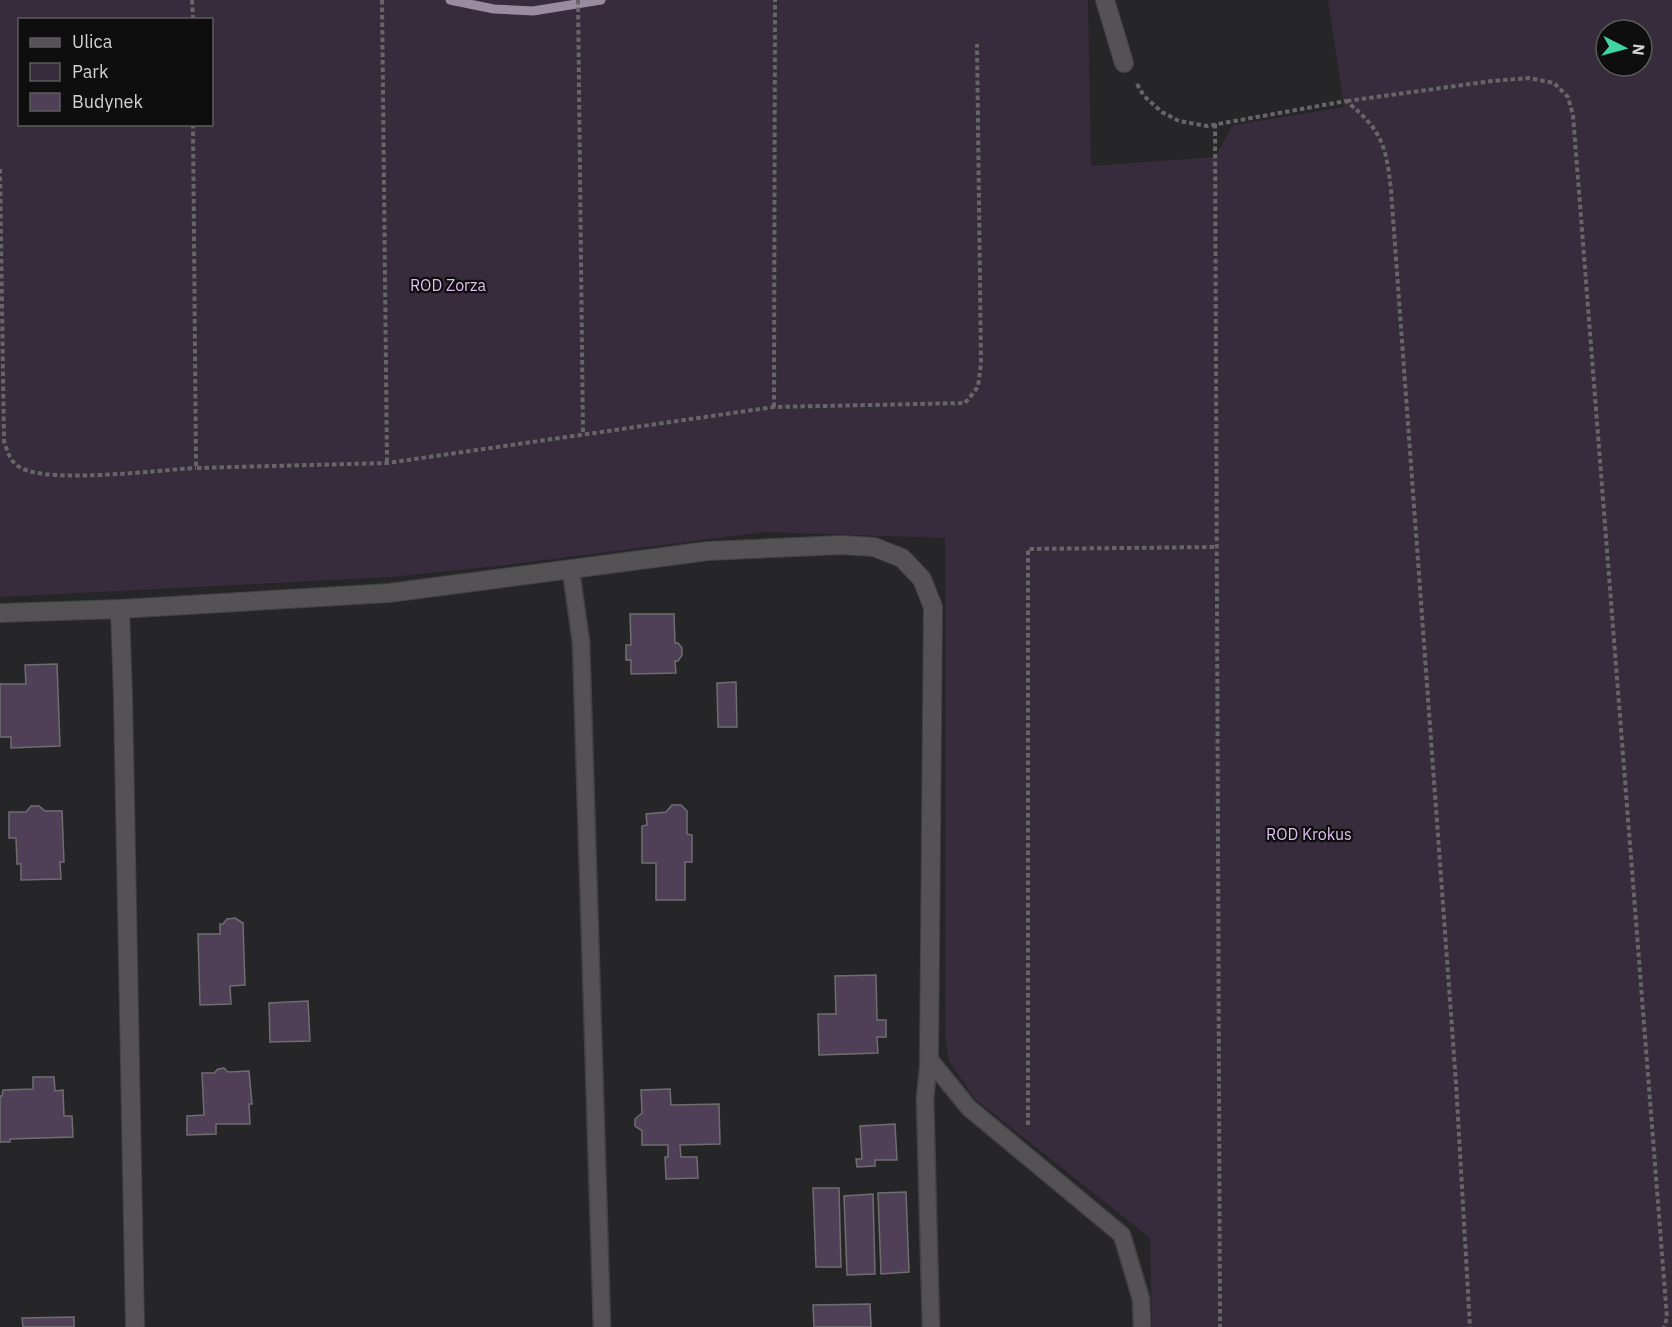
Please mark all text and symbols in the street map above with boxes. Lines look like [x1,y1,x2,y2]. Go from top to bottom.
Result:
legend [18,18,213,126]
north arrow [1594,18,1654,78]
text: Ulica [72,30,113,53]
text: N [1628,43,1649,56]
text: Park [72,60,109,83]
text: Budynek [72,90,144,113]
park label: ROD Zorza [410,275,486,295]
park label: ROD Krokus [1266,824,1352,844]

